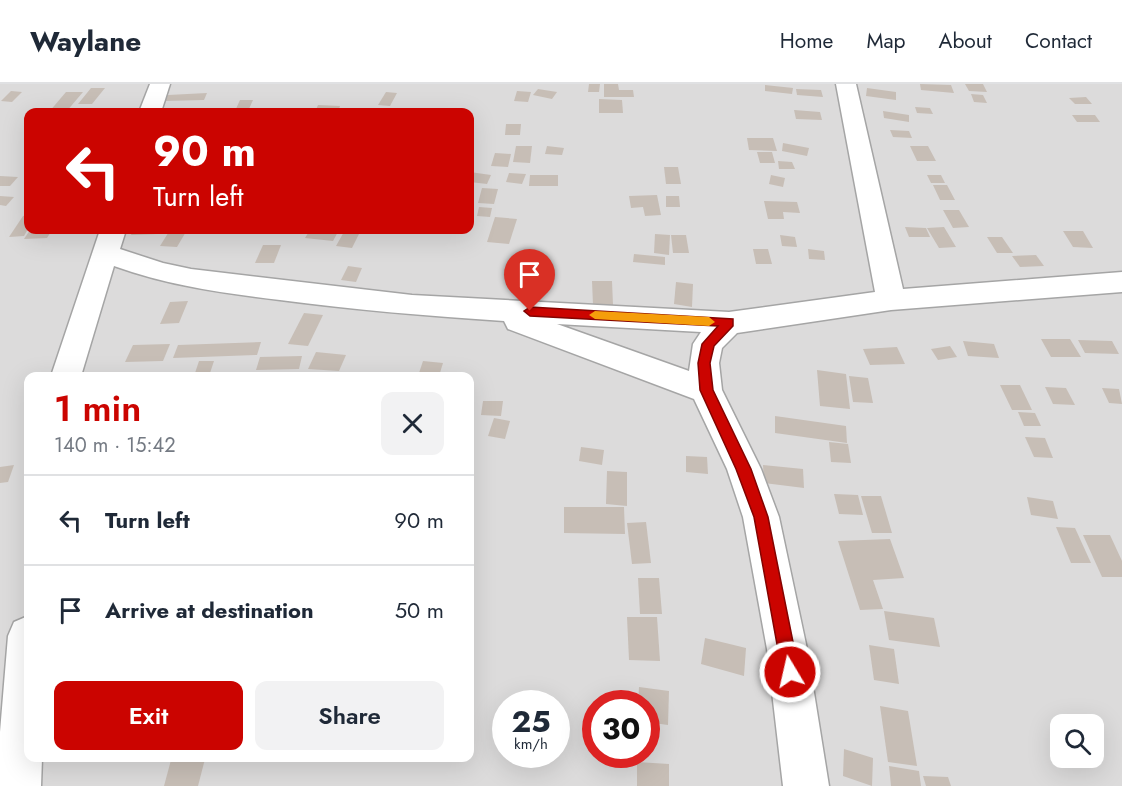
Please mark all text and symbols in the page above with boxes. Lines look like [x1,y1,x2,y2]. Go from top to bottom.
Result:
text: Waylane [30,21,141,62]
text: Home [780,26,833,56]
text: Map [866,26,906,56]
text: About [939,26,992,56]
text: Contact [1025,26,1092,56]
text: 90 m [153,121,256,182]
icon: left [54,132,132,210]
text: Turn left [153,177,243,216]
pin [504,249,555,311]
icon: arrive [513,258,546,291]
text: 1 min [54,382,141,434]
button: close [381,392,444,455]
text: 140 m · 15:42 [54,431,176,460]
icon: left [54,504,87,537]
text: Turn left [105,504,190,536]
text: 90 m [394,504,444,536]
icon: arrive [54,594,87,627]
text: Arrive at destination [105,594,314,626]
text: 50 m [395,594,444,626]
position arrow [758,640,822,704]
button: Exit [54,681,243,750]
button: Share [255,681,444,750]
speed limit sign: 30 [582,690,660,768]
text: 25 [511,700,551,743]
map controls [1050,714,1104,768]
button: search [1050,714,1104,768]
text: km/h [514,733,548,755]

